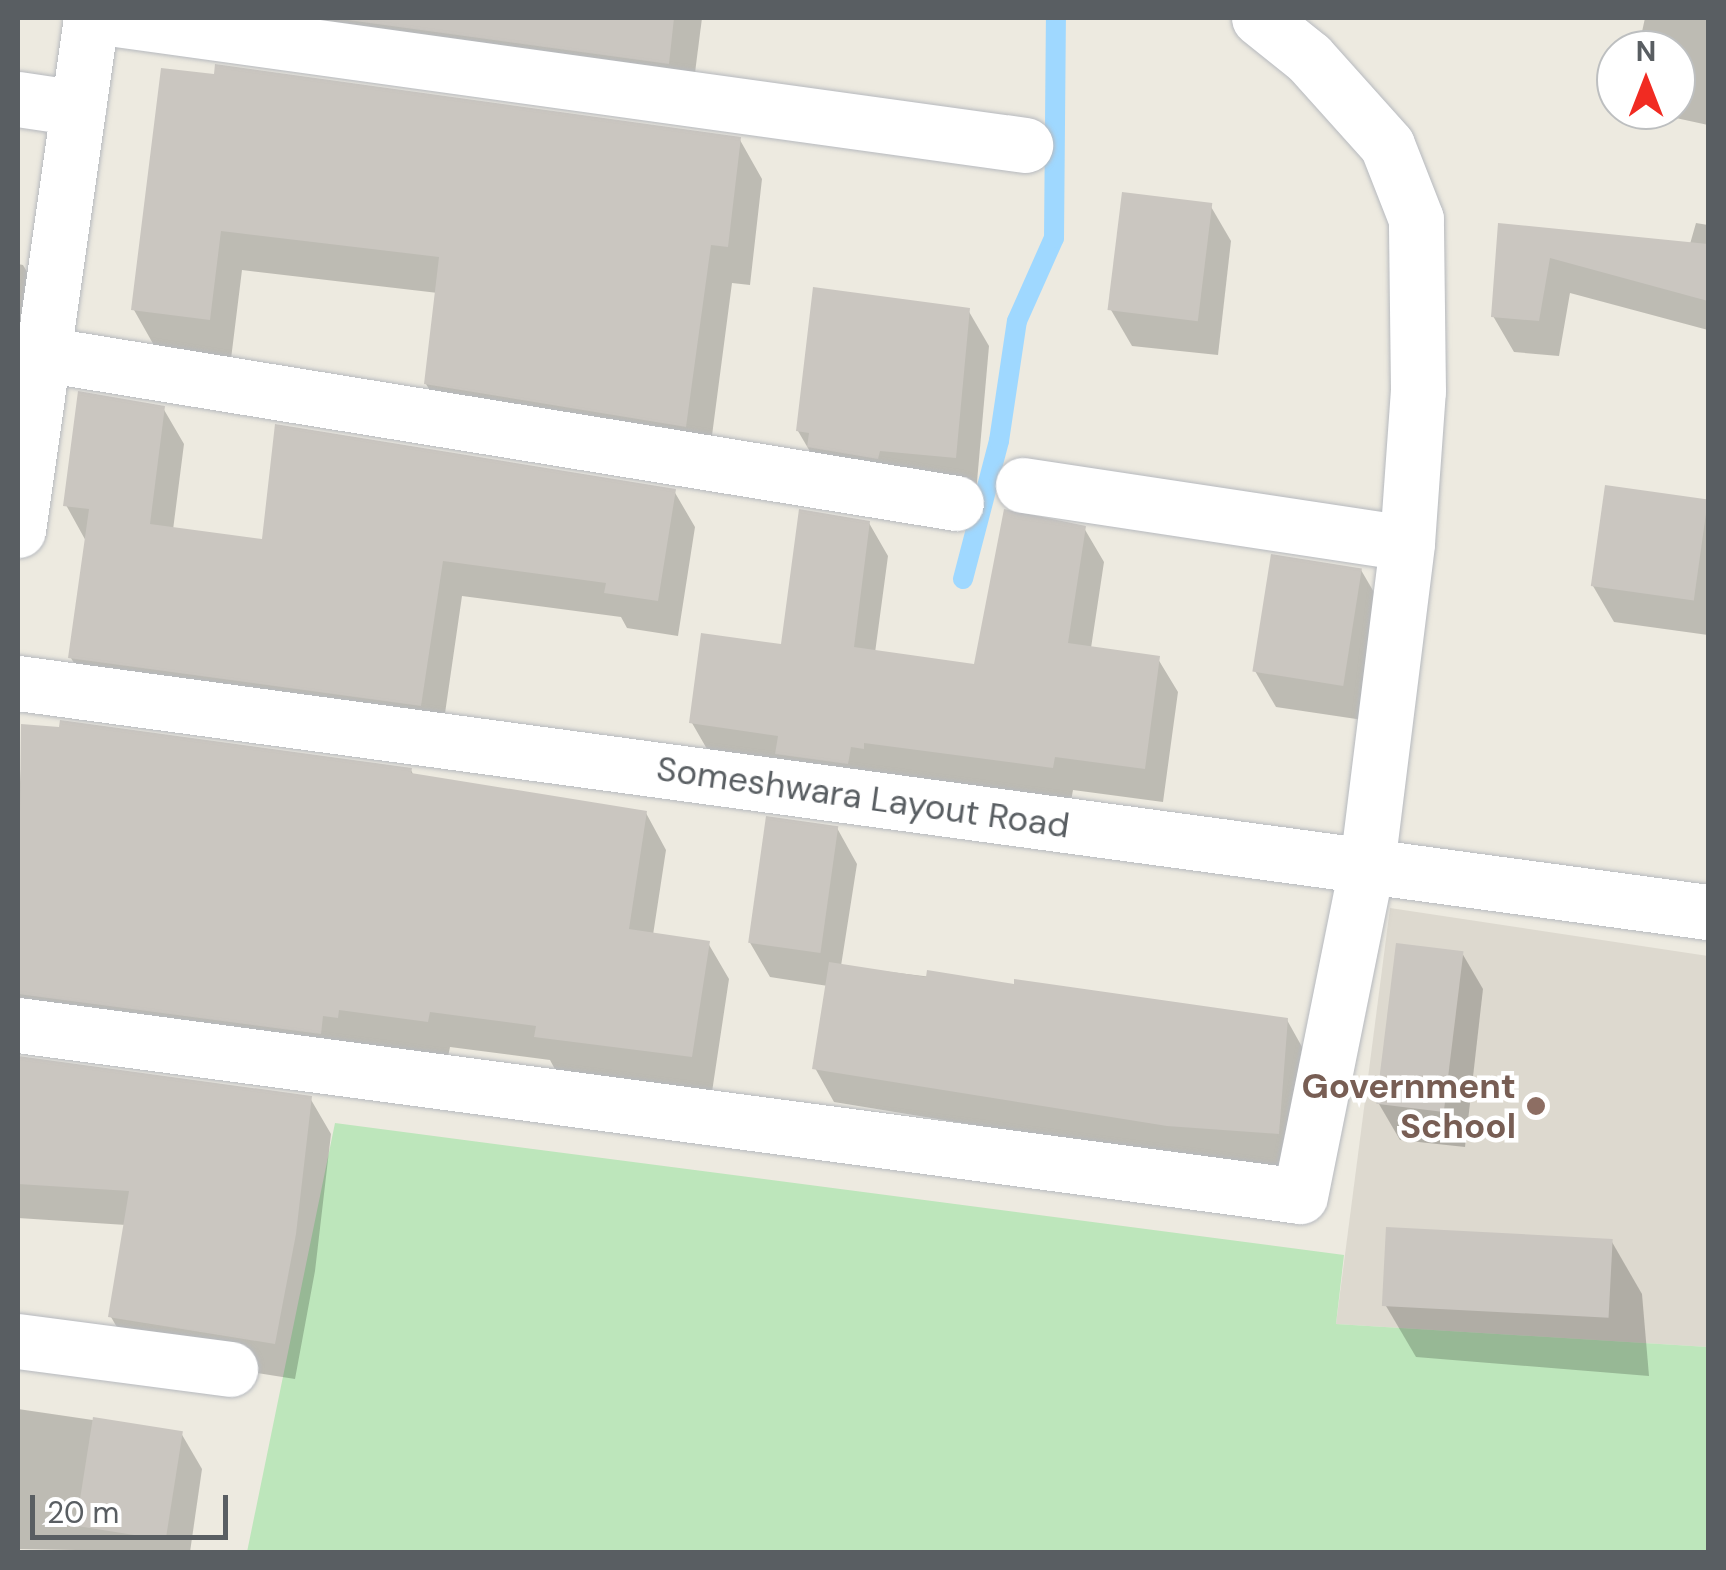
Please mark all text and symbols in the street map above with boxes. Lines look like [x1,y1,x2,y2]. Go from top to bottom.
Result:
north arrow [1596,30,1696,130]
text: N [1636,33,1656,70]
street label: Someshwara Layout Road [654,747,1072,847]
place label: Government School [1302,1065,1516,1147]
marker: Government School [1525,1095,1547,1117]
scale bar [35,1475,232,1537]
text: 20 m [47,1493,119,1532]

